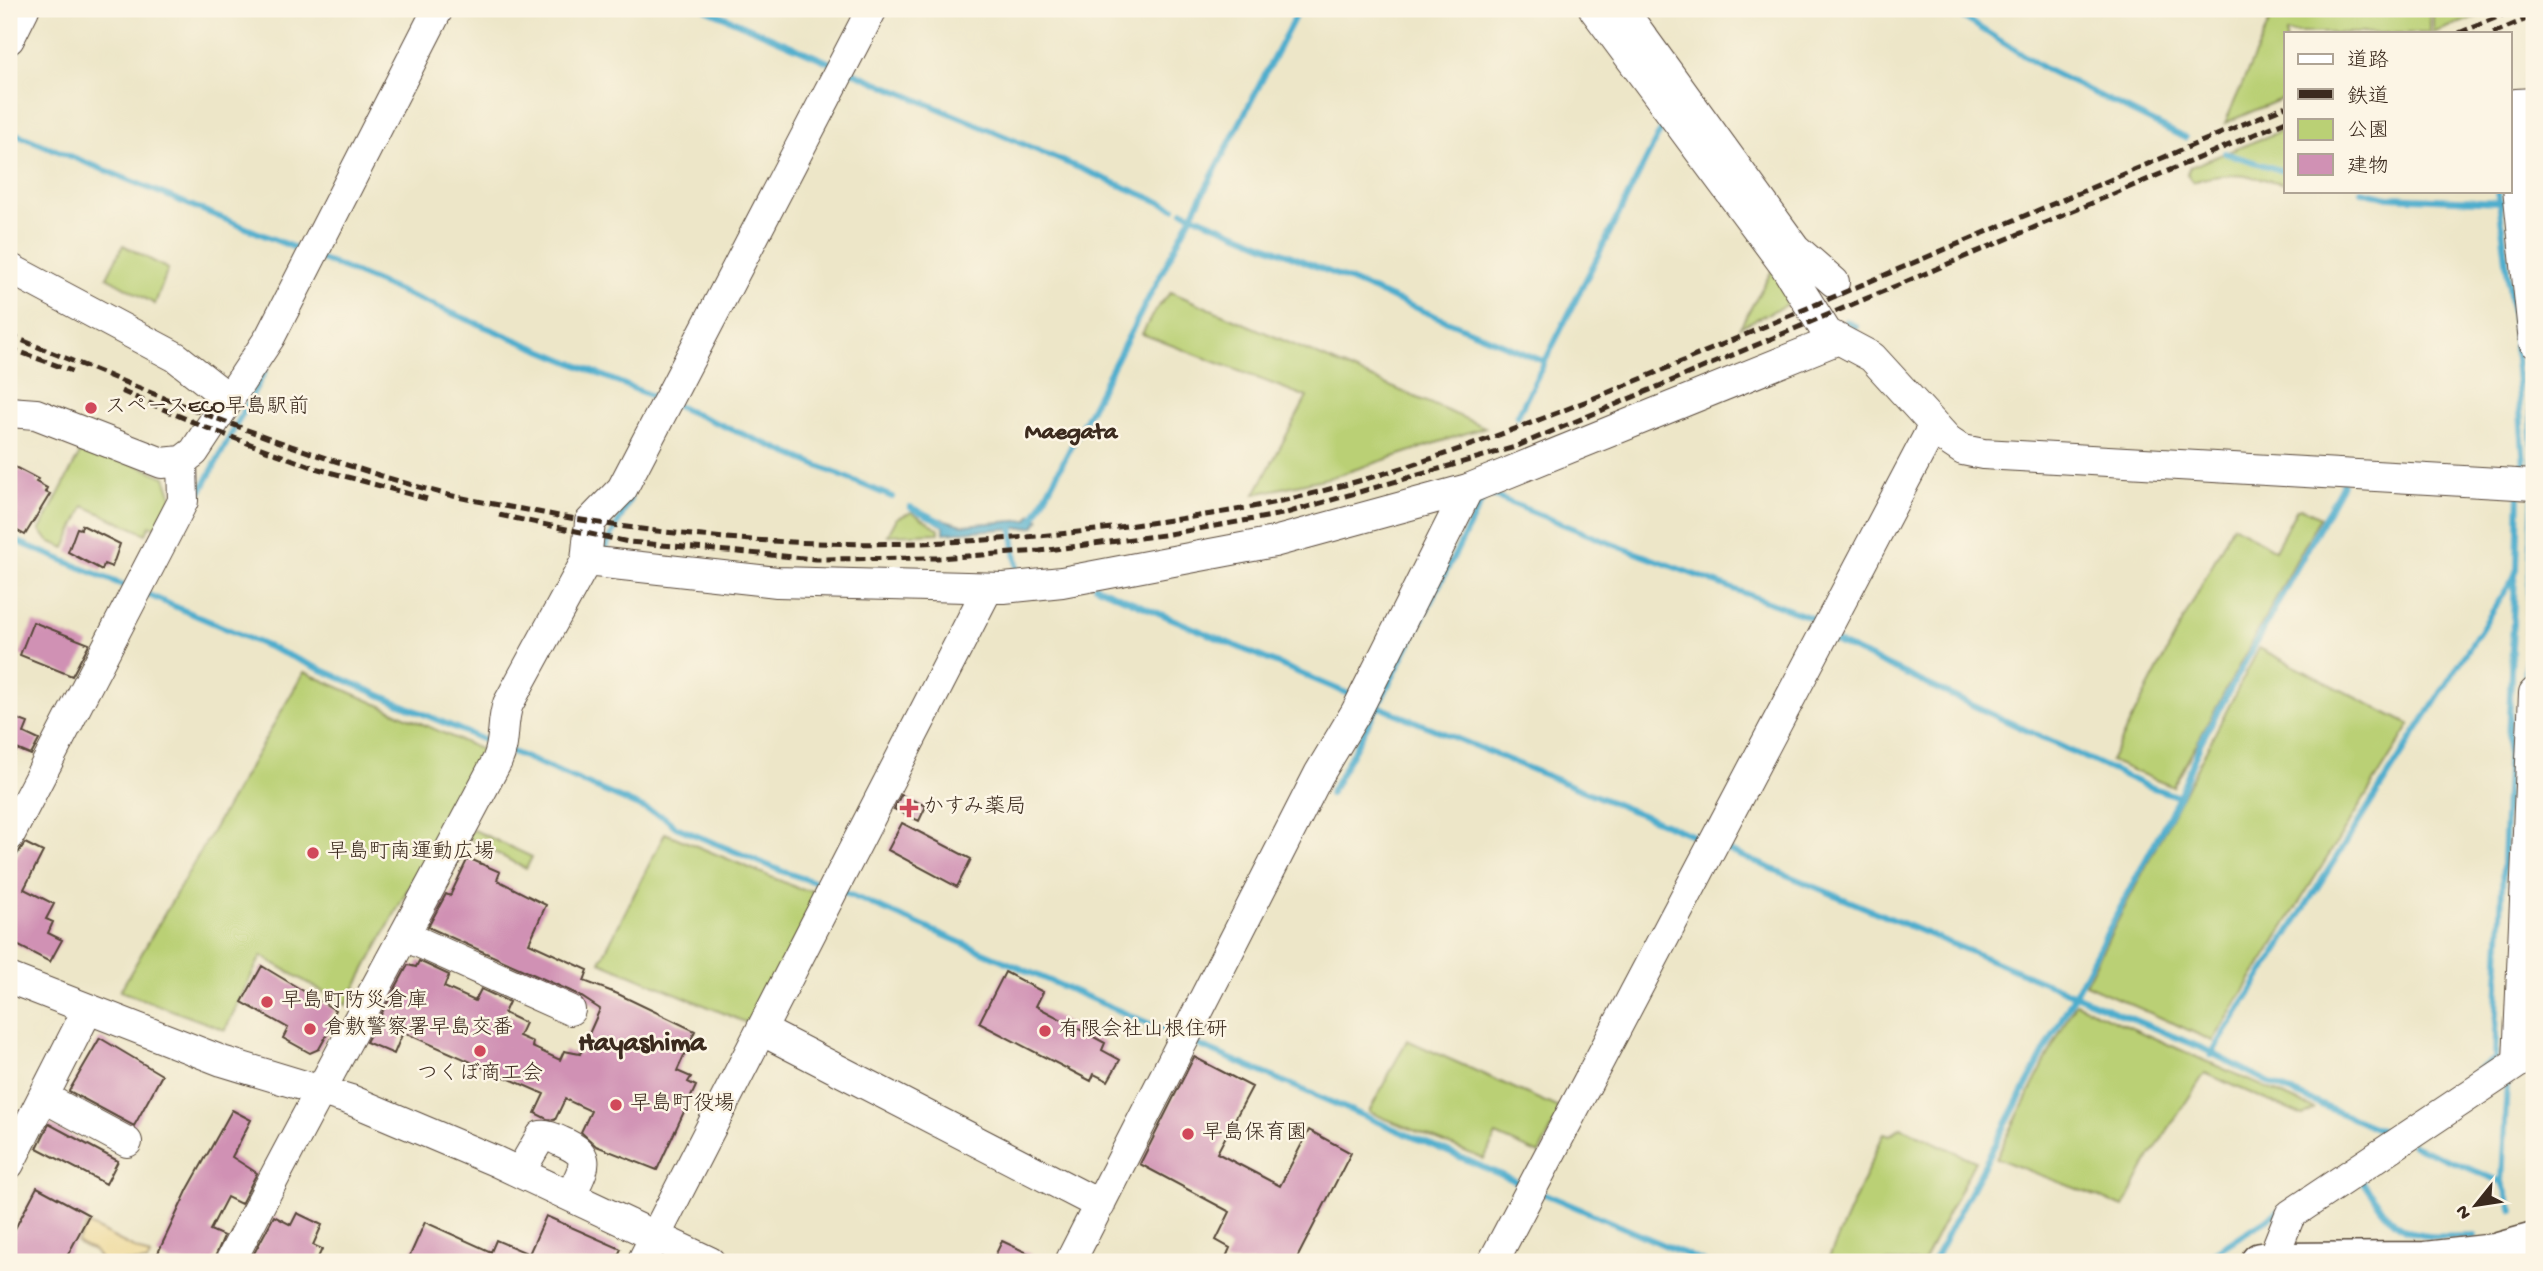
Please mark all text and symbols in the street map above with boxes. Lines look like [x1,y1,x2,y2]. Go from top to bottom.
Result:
legend [2284,32,2512,192]
text: 道路 [2347,49,2389,75]
text: 鉄道 [2347,85,2389,111]
text: 公園 [2347,120,2389,145]
text: 建物 [2347,155,2389,181]
place label: スペースECO早島駅前 [105,395,309,421]
marker: スペースECO早島駅前 [83,400,99,416]
district label: Maegata [1025,419,1119,448]
place label: かすみ薬局 [923,795,1026,821]
marker: かすみ薬局 [901,800,917,816]
place label: 早島町南運動広場 [327,839,495,866]
marker: 早島町南運動広場 [305,845,321,861]
place label: 早島町防災倉庫 [281,988,428,1015]
marker: 早島町防災倉庫 [259,994,275,1010]
place label: 倉敷警察署早島交番 [324,1015,513,1042]
place label: 有限会社山根住研 [1059,1017,1227,1044]
marker: 倉敷警察署早島交番 [302,1021,318,1037]
marker: 有限会社山根住研 [1037,1023,1053,1039]
district label: Hayashima [578,1028,707,1061]
marker: つくぼ商工会 [472,1043,488,1059]
place label: つくぼ商工会 [417,1061,543,1088]
place label: 早島町役場 [630,1092,735,1118]
marker: 早島町役場 [608,1097,624,1113]
place label: 早島保育園 [1202,1120,1307,1147]
marker: 早島保育園 [1180,1126,1196,1142]
north arrow [2442,1170,2512,1240]
text: N [2451,1201,2477,1223]

